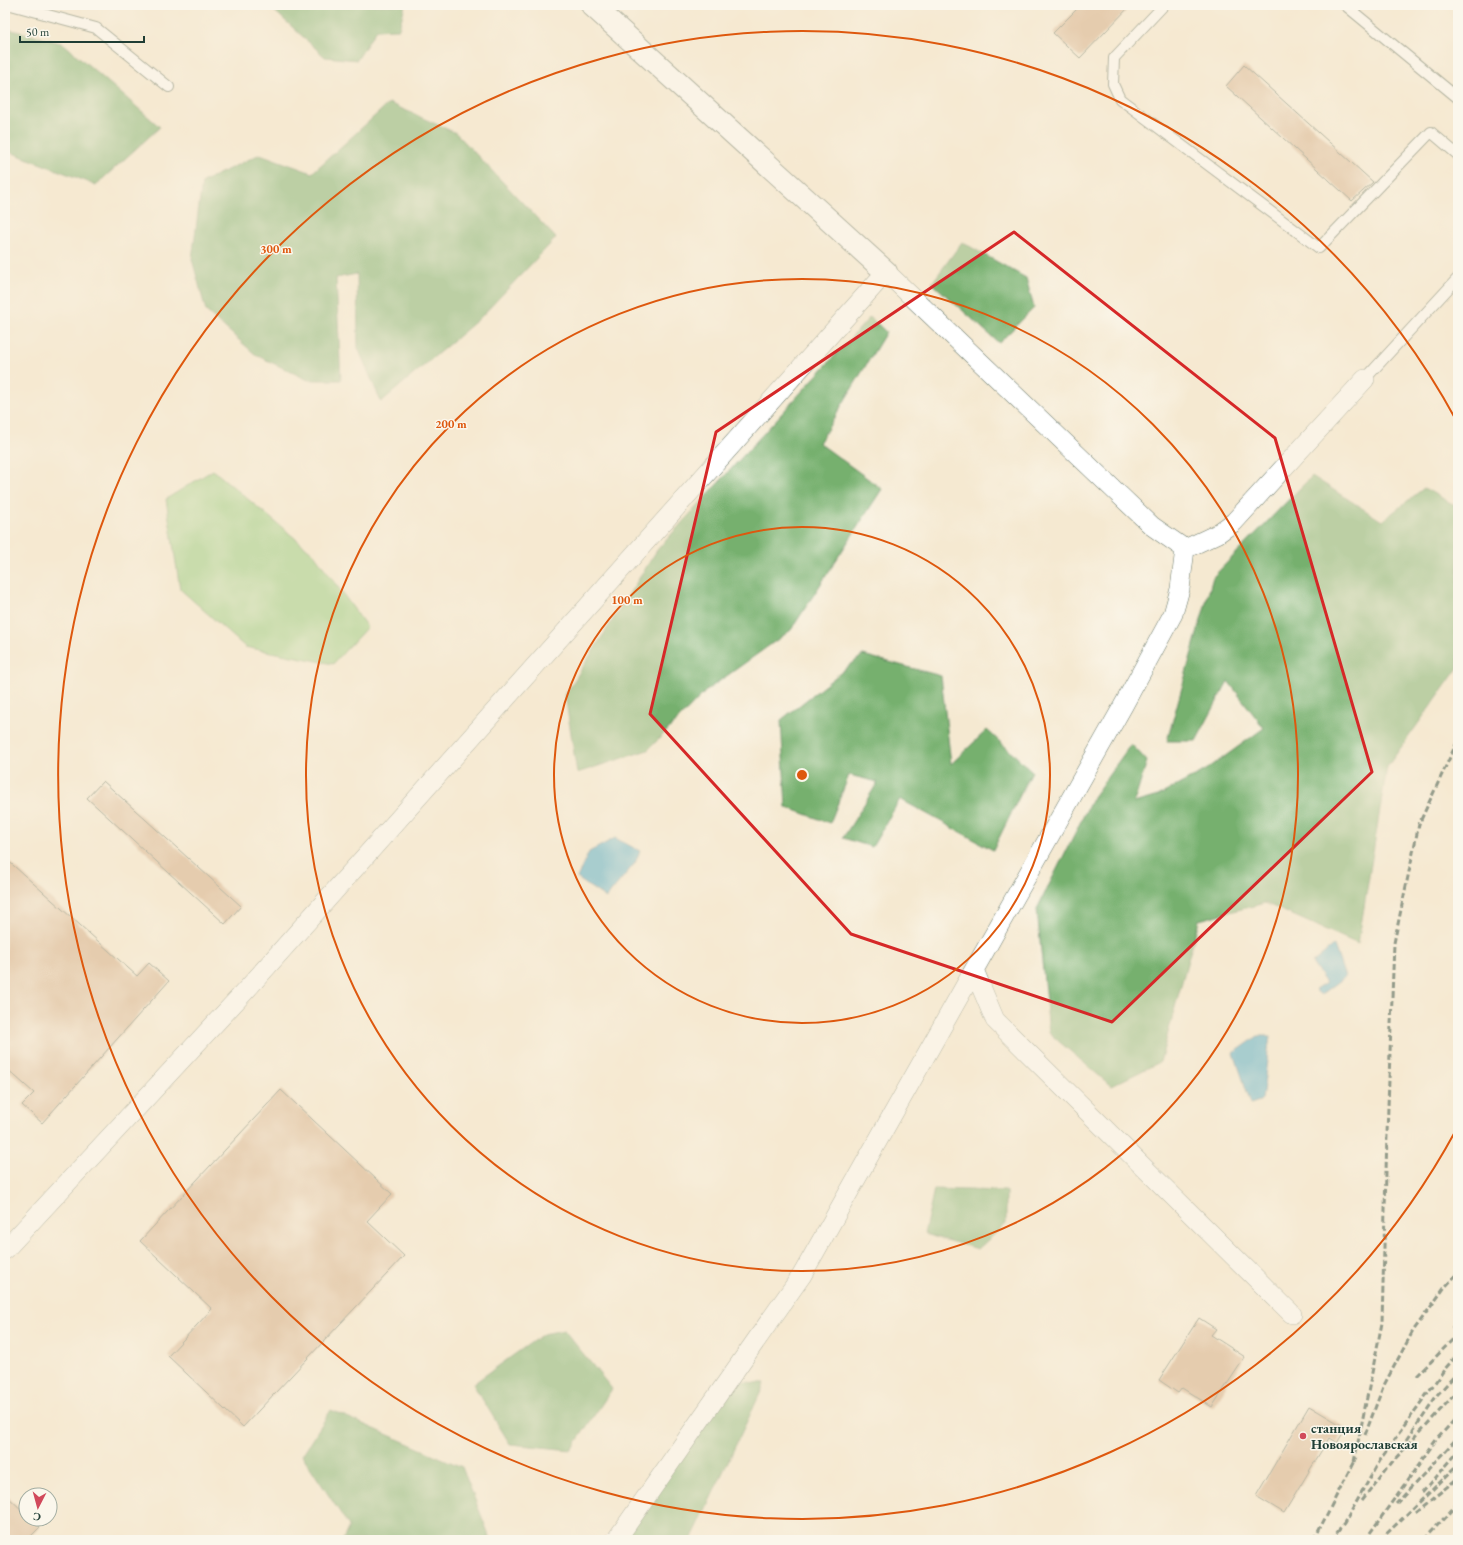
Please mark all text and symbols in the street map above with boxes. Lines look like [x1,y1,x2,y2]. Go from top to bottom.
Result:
scale bar [20,18,144,44]
text: 50 m [26,24,50,40]
text: 300 m [260,241,292,257]
text: 200 m [435,416,467,432]
text: 100 m [611,592,643,608]
centre of rings [795,768,809,782]
place label: станция Новоярославская [1311,1419,1418,1453]
marker: станция Новоярославская [1298,1431,1308,1441]
north arrow [18,1487,58,1527]
text: С [32,1510,42,1524]

